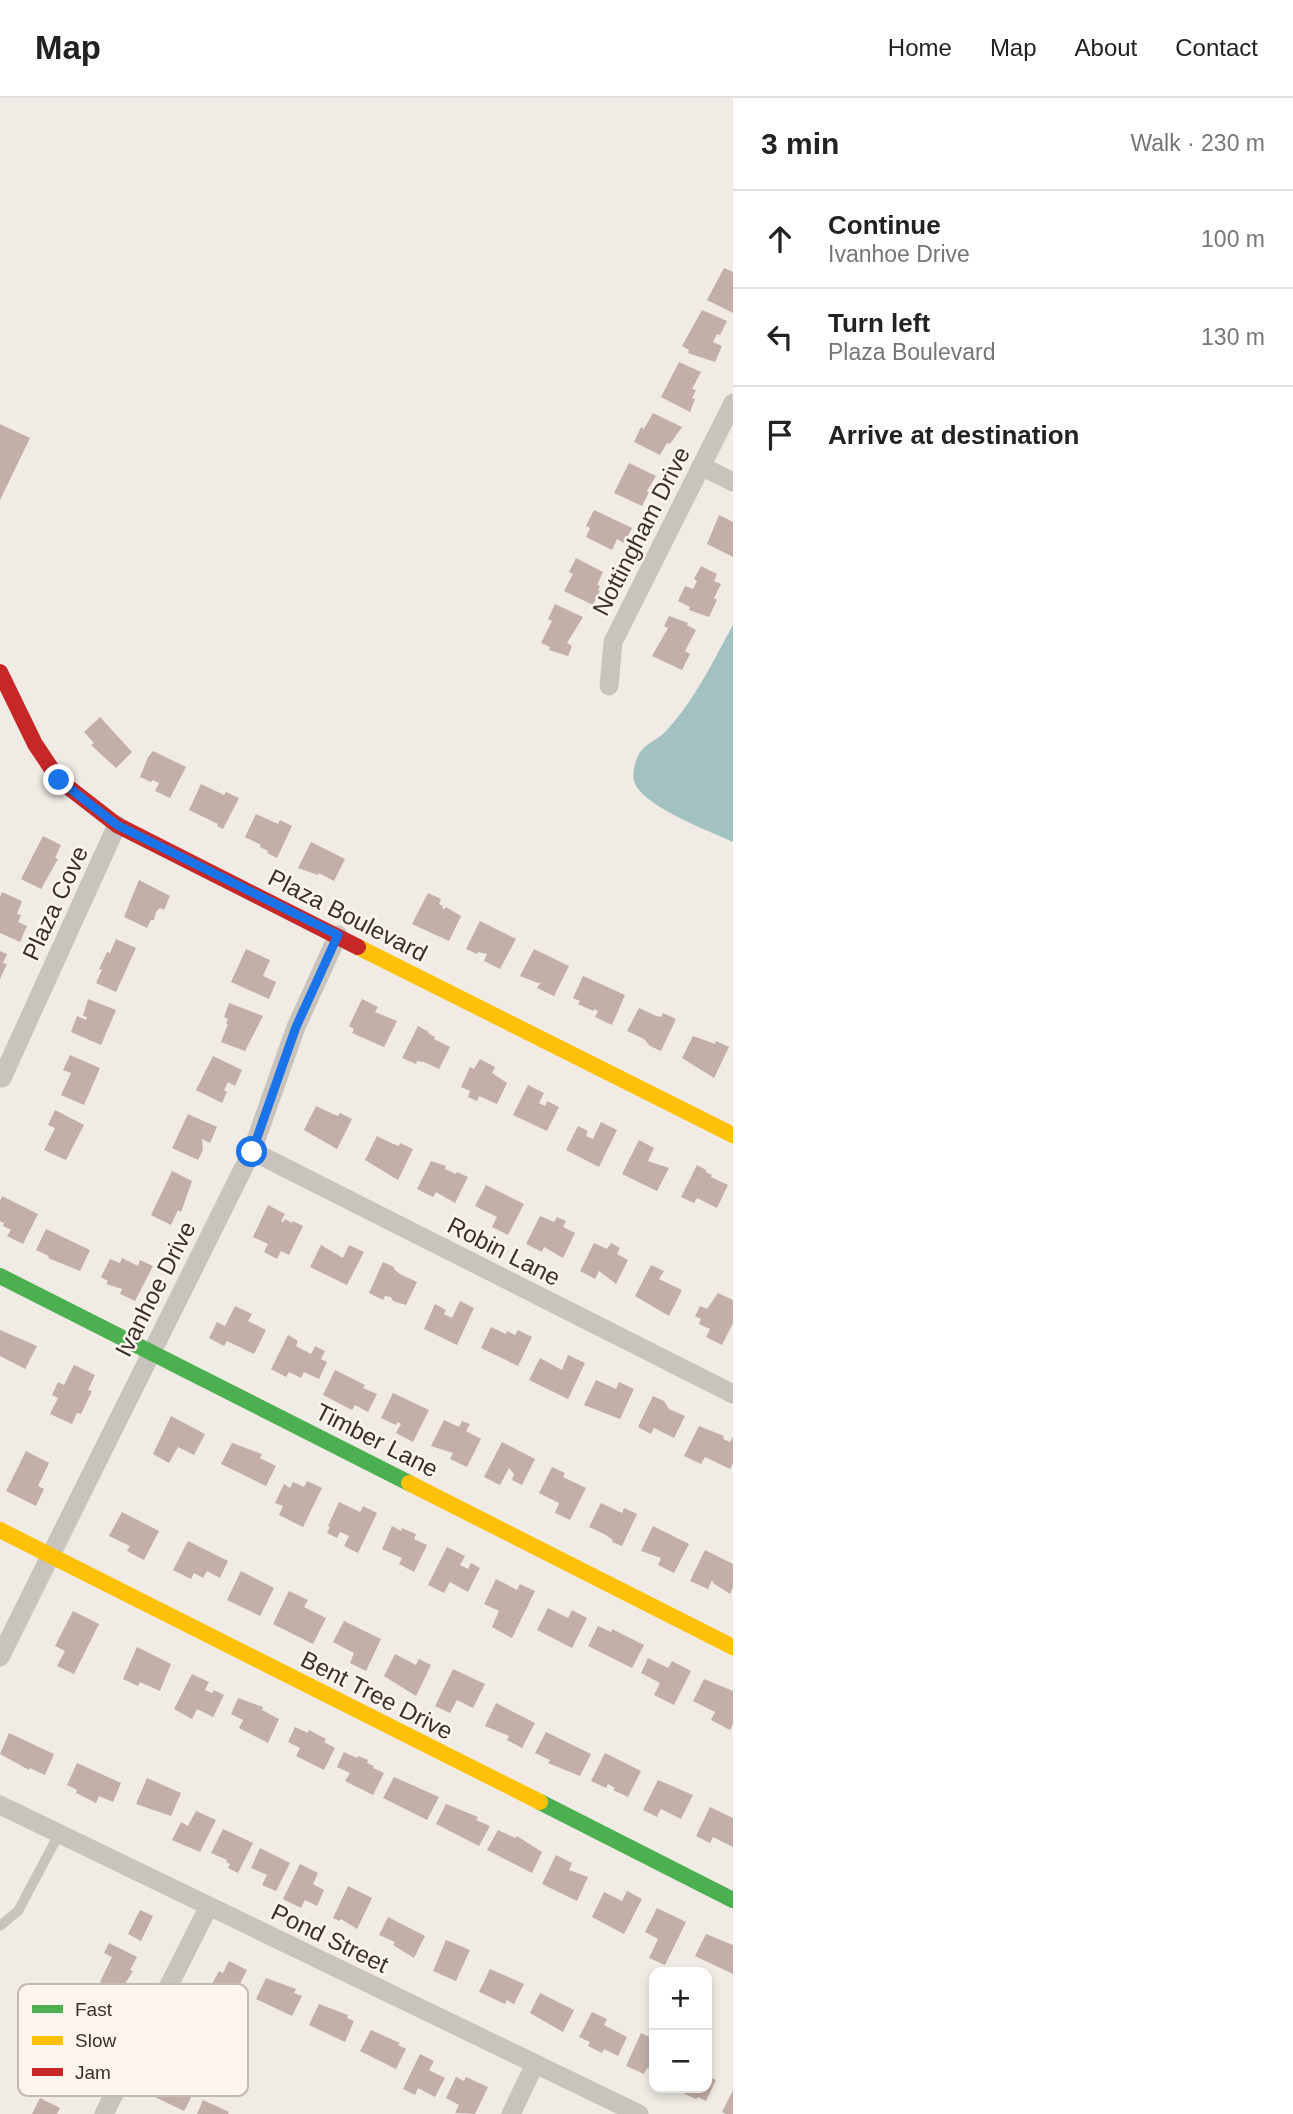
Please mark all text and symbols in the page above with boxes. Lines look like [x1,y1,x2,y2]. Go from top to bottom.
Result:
text: Map [35,29,101,66]
text: Home [888,34,952,61]
text: Map [990,34,1037,61]
text: About [1075,34,1137,61]
text: Contact [1175,34,1258,61]
text: 3 min [761,127,839,160]
text: Walk · 230 m [1130,130,1265,156]
text: Continue [828,210,941,240]
icon: ahead [761,220,799,258]
text: 100 m [1201,226,1265,252]
text: Ivanhoe Drive [828,241,970,267]
text: Turn left [828,308,930,338]
icon: left [761,318,799,356]
text: 130 m [1201,324,1265,350]
text: Plaza Boulevard [828,339,996,365]
icon: arrive [761,416,799,454]
text: Arrive at destination [828,420,1079,450]
street label: Nottingham Drive [587,442,695,620]
route end [43,764,74,795]
street label: Plaza Cove [17,842,93,964]
street label: Plaza Boulevard [264,863,432,967]
route start [236,1136,267,1167]
street label: Robin Lane [443,1211,565,1291]
street label: Ivanhoe Drive [109,1217,201,1361]
street label: Timber Lane [311,1398,443,1482]
street label: Bent Tree Drive [297,1645,457,1745]
street label: Pond Street [267,1898,393,1978]
map controls [649,1967,712,2093]
button: + [649,1967,712,2030]
legend [18,1984,248,2096]
text: Fast [75,1999,113,2020]
text: Slow [75,2030,116,2051]
button: − [649,2030,712,2093]
text: Jam [75,2062,111,2083]

